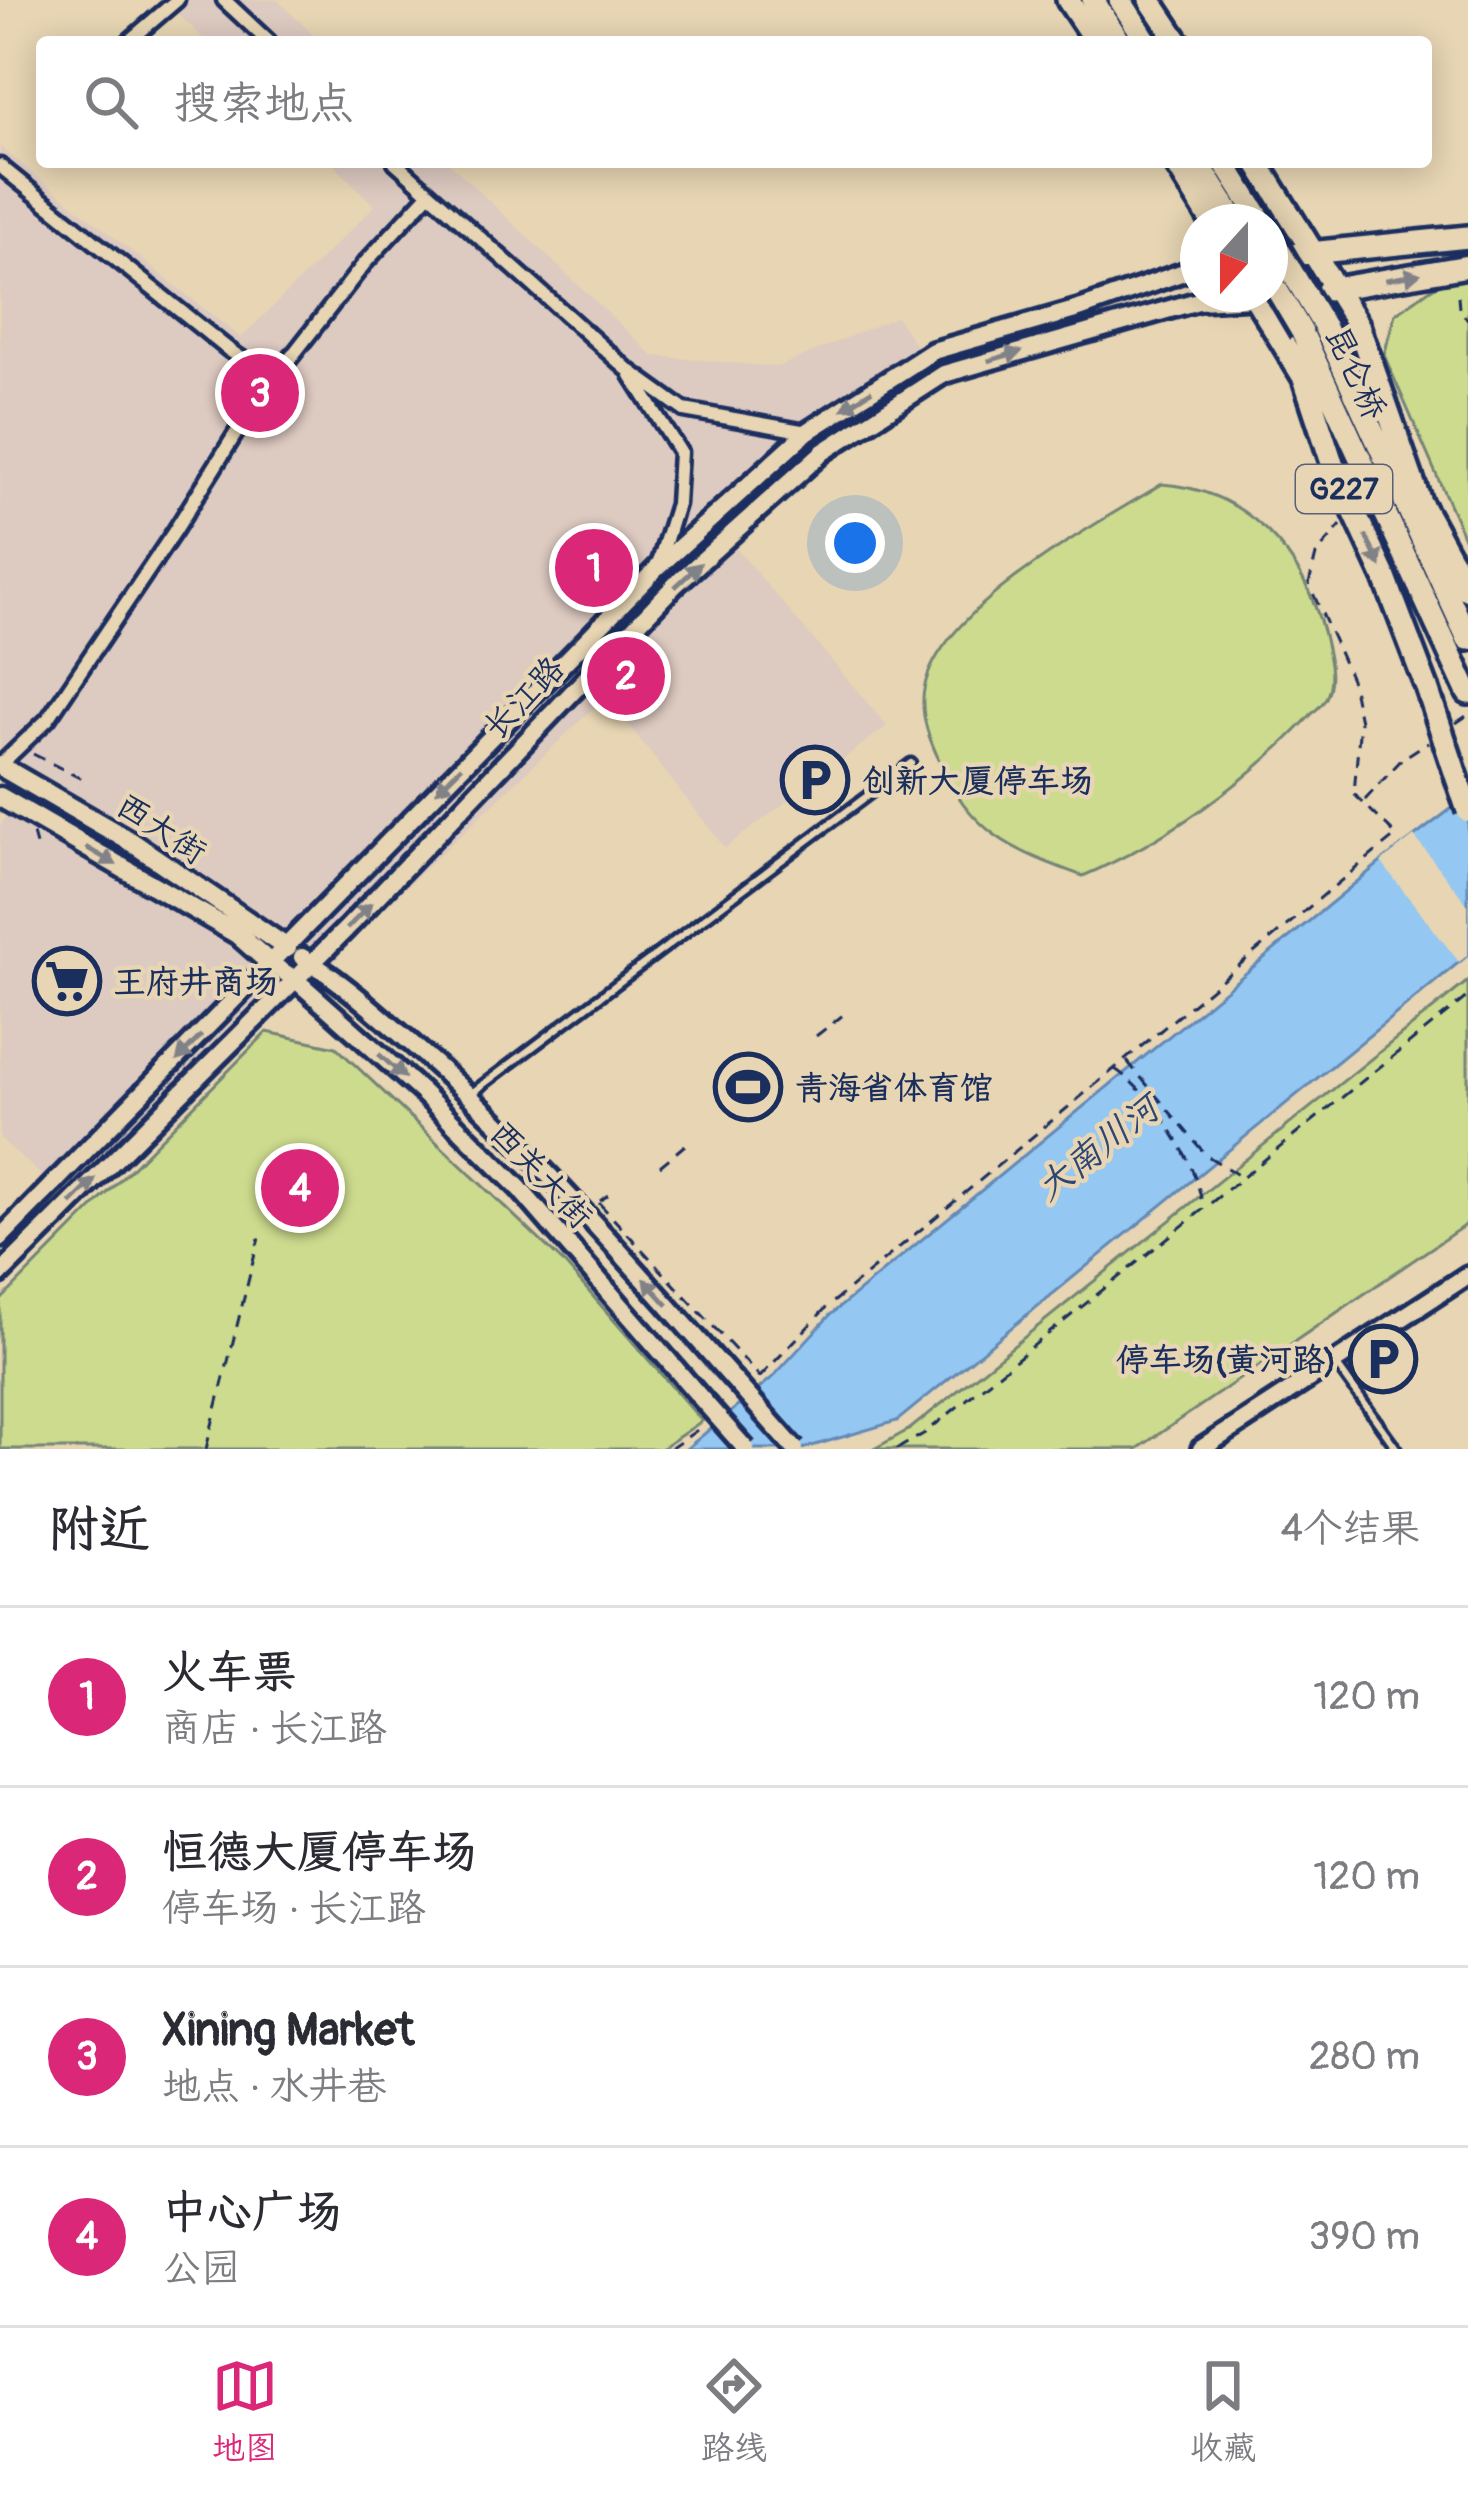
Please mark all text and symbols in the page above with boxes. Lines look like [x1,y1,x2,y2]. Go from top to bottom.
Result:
search box [36,36,1432,168]
icon: search [78,69,144,135]
text: 搜索地点 [174,76,354,132]
north arrow [1180,204,1288,312]
one-way arrow [1385,268,1423,286]
street label: 昆仑桥 [1316,319,1395,426]
one-way arrow [987,346,1024,365]
pin: 3 [221,348,299,438]
one-way arrow [840,388,873,410]
road number: G227 [1296,465,1392,513]
your location [825,513,885,573]
pin: 1 [555,523,633,613]
one-way arrow [1363,534,1383,569]
one-way arrow [673,561,702,589]
pin: 2 [587,631,665,721]
street label: 长江路 [475,648,573,748]
parking icon: 创新大厦停车场 [780,745,850,815]
place label: 创新大厦停车场 [862,761,1093,802]
one-way arrow [435,765,463,793]
street label: 西大街 [109,785,214,873]
one-way arrow [84,845,118,866]
one-way arrow [344,902,372,931]
supermarket icon: 王府井商场 [32,946,102,1016]
place label: 王府井商场 [113,962,278,1003]
one-way arrow [176,1033,204,1062]
one-way arrow [378,1052,407,1079]
sports icon: 青海省体育馆 [713,1052,783,1122]
place label: 青海省体育馆 [795,1068,993,1109]
water label: 大南川河 [1027,1083,1172,1210]
street label: 西关大街 [481,1113,601,1237]
pin: 4 [261,1143,339,1233]
one-way arrow [69,1177,97,1205]
one-way arrow [643,1277,670,1306]
parking icon: 停车场(黄河路) [1348,1324,1418,1394]
place label: 停车场(黄河路) [1116,1340,1336,1381]
text: 附近 [48,1498,150,1562]
text: 4个结果 [1280,1504,1420,1553]
text: 火车票 [162,1645,297,1701]
text: 1 [79,1672,95,1721]
text: 120 m [1313,1672,1420,1721]
text: 商店 · 长江路 [162,1704,387,1753]
text: 恒德大厦停车场 [162,1825,477,1881]
text: 2 [76,1852,98,1901]
text: 120 m [1313,1852,1420,1901]
text: 停车场 · 长江路 [162,1884,426,1933]
text: Xining Market [162,2003,414,2059]
text: 3 [76,2032,98,2081]
text: 280 m [1309,2032,1420,2081]
text: 地点 · 水井巷 [162,2062,387,2111]
text: 中心广场 [162,2185,342,2241]
text: 4 [76,2212,98,2261]
text: 390 m [1308,2212,1420,2261]
text: 公园 [162,2244,240,2293]
tab: 地图 [212,2353,278,2469]
tab: 路线 [701,2353,767,2469]
tab: 收藏 [1190,2353,1256,2469]

